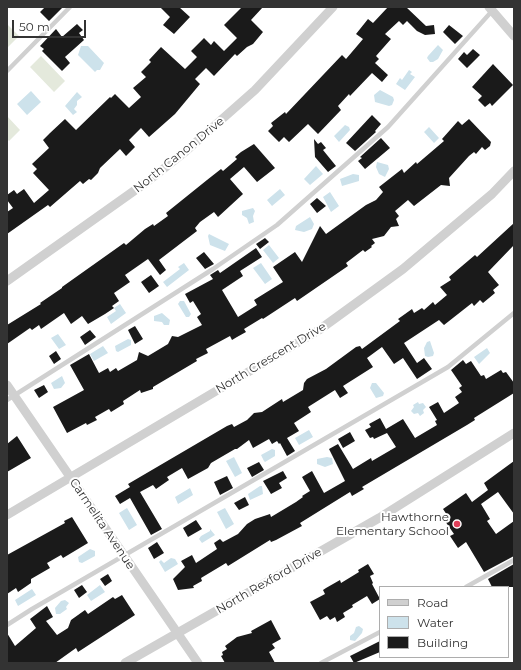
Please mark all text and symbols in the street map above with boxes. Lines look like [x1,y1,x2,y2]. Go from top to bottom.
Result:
scale bar [14,12,88,38]
text: 50 m [19,19,50,34]
street label: North Canon Drive [131,114,227,196]
street label: North Crescent Drive [213,319,329,397]
street label: Carmelita Avenue [66,476,138,572]
place label: Hawthorne Elementary School [336,510,449,538]
marker: Hawthorne Elementary School [452,519,462,529]
street label: North Rexford Drive [214,545,324,617]
legend [379,586,509,658]
text: Road [417,595,448,610]
text: Water [417,615,453,630]
text: Building [417,635,468,650]

